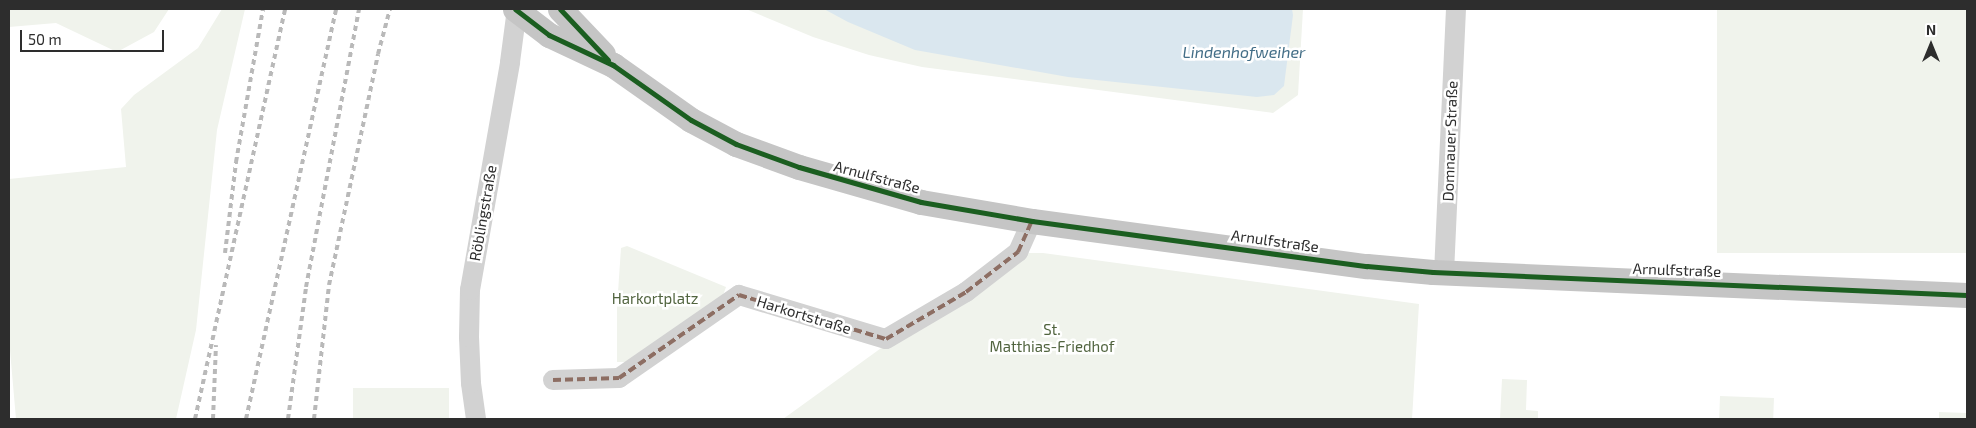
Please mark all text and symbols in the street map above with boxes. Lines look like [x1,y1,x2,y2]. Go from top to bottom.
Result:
scale bar [22,20,166,52]
north arrow [1906,20,1956,70]
text: N [1926,21,1936,38]
text: 50 m [28,30,62,48]
water label: Lindenhofweiher [1183,42,1305,62]
street label: Domnauer Straße [1439,80,1461,202]
street label: Arnulfstraße [832,157,922,197]
street label: Röblingstraße [466,164,500,262]
street label: Arnulfstraße [1230,226,1320,256]
street label: Arnulfstraße [1632,259,1722,281]
park label: Harkortplatz [612,290,698,308]
street label: Harkortstraße [755,292,853,338]
park label: St. Matthias-Friedhof [990,320,1114,355]

